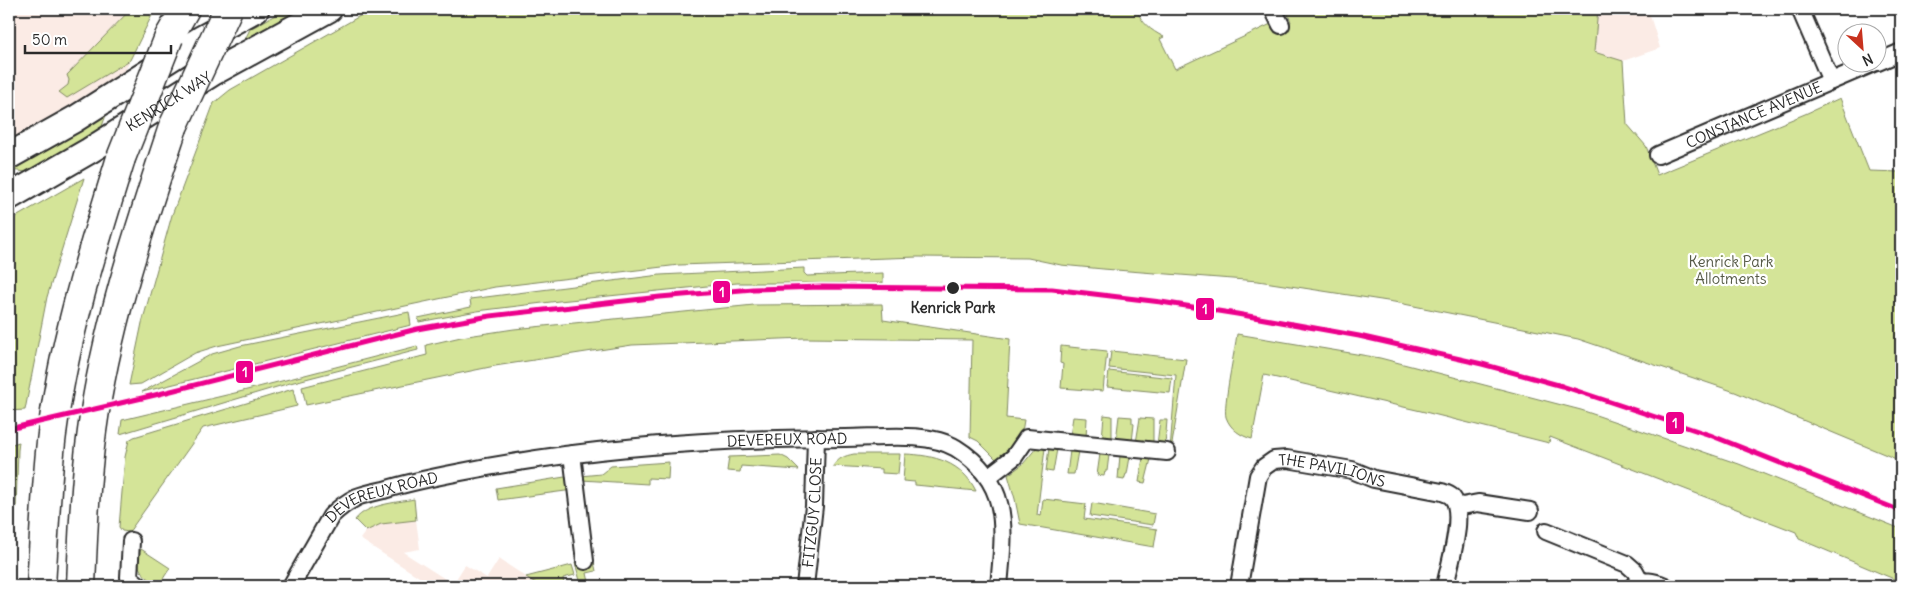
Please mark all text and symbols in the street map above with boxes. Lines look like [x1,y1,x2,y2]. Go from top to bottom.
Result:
scale bar [25,22,171,54]
north arrow [1838,22,1888,72]
text: 50 m [32,30,67,49]
text: N [1859,49,1876,70]
street label: KENRICK WAY [122,66,215,135]
street label: CONSTANCE AVENUE [1683,77,1825,152]
park label: Kenrick Park Allotments [1689,252,1774,288]
line badge: 1 [712,280,731,304]
marker: Kenrick Park [945,280,961,296]
text: 1 [719,283,725,301]
line badge: 1 [1195,297,1215,321]
place label: Kenrick Park [911,298,996,317]
text: 1 [1202,300,1208,318]
line badge: 1 [235,360,254,384]
text: 1 [242,363,248,381]
line badge: 1 [1665,411,1685,435]
text: 1 [1672,414,1678,432]
street label: DEVEREUX ROAD [726,428,847,450]
street label: THE PAVILIONS [1278,450,1387,490]
street label: FITZGUY CLOSE [798,457,825,568]
street label: DEVEREUX ROAD [321,467,440,526]

